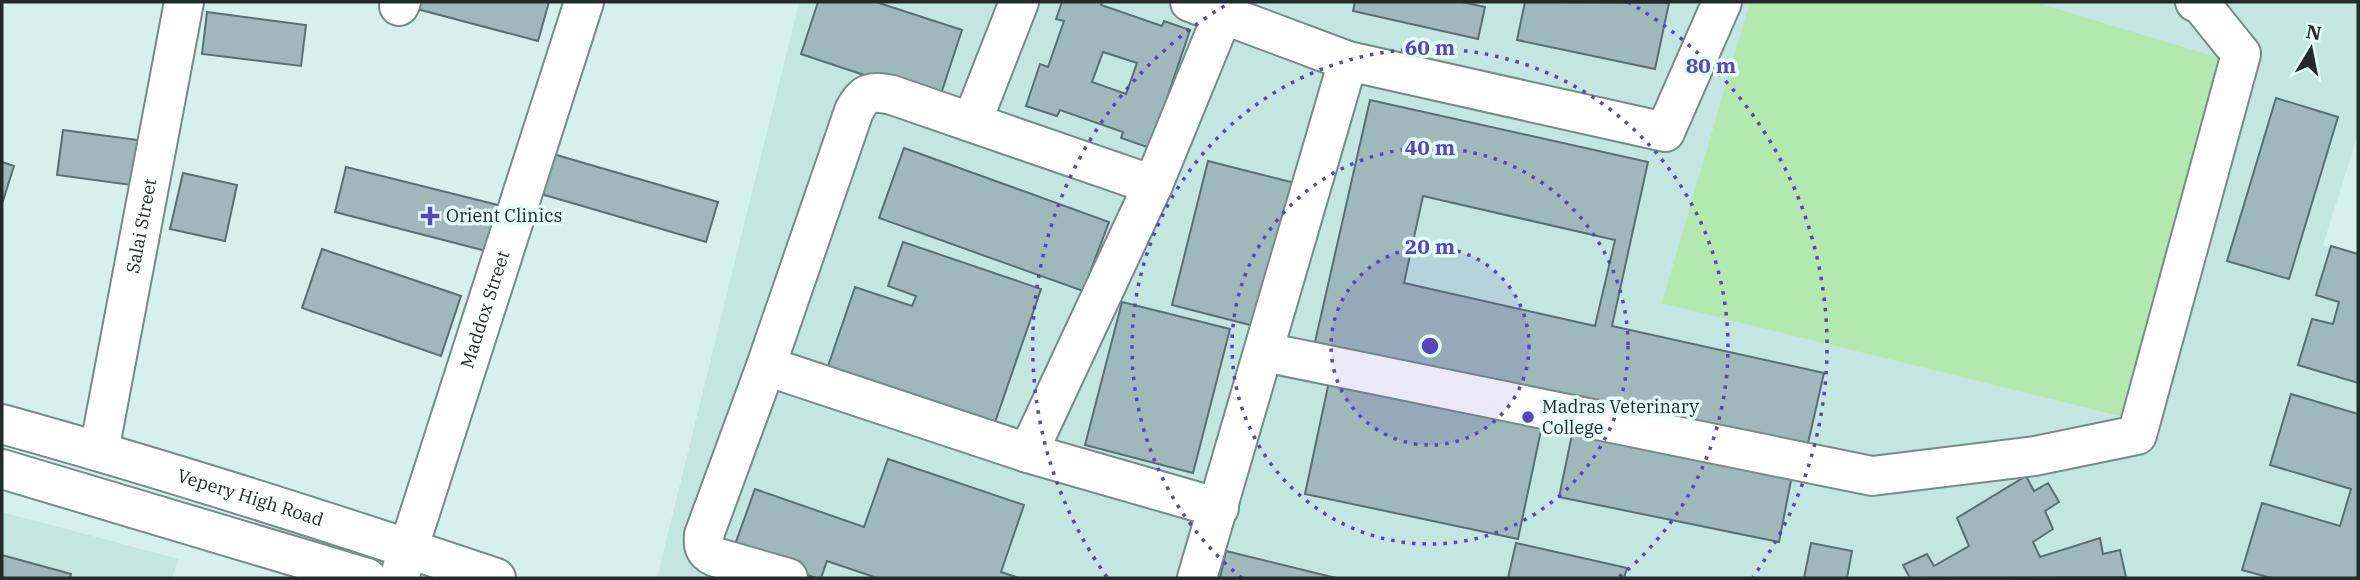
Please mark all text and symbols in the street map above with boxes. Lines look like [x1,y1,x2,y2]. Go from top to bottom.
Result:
north arrow [2276,14,2346,84]
text: N [2304,19,2323,45]
text: 60 m [1405,33,1455,61]
text: 80 m [1686,51,1736,79]
text: 40 m [1405,133,1455,161]
street label: Salai Street [121,177,161,275]
place label: Orient Clinics [446,204,562,227]
marker: Orient Clinics [420,206,440,226]
text: 20 m [1405,232,1455,260]
street label: Maddox Street [455,248,514,371]
centre of rings [1418,334,1442,358]
place label: Madras Veterinary College [1542,395,1699,439]
marker: Madras Veterinary College [1520,409,1536,425]
street label: Vepery High Road [175,464,326,531]

